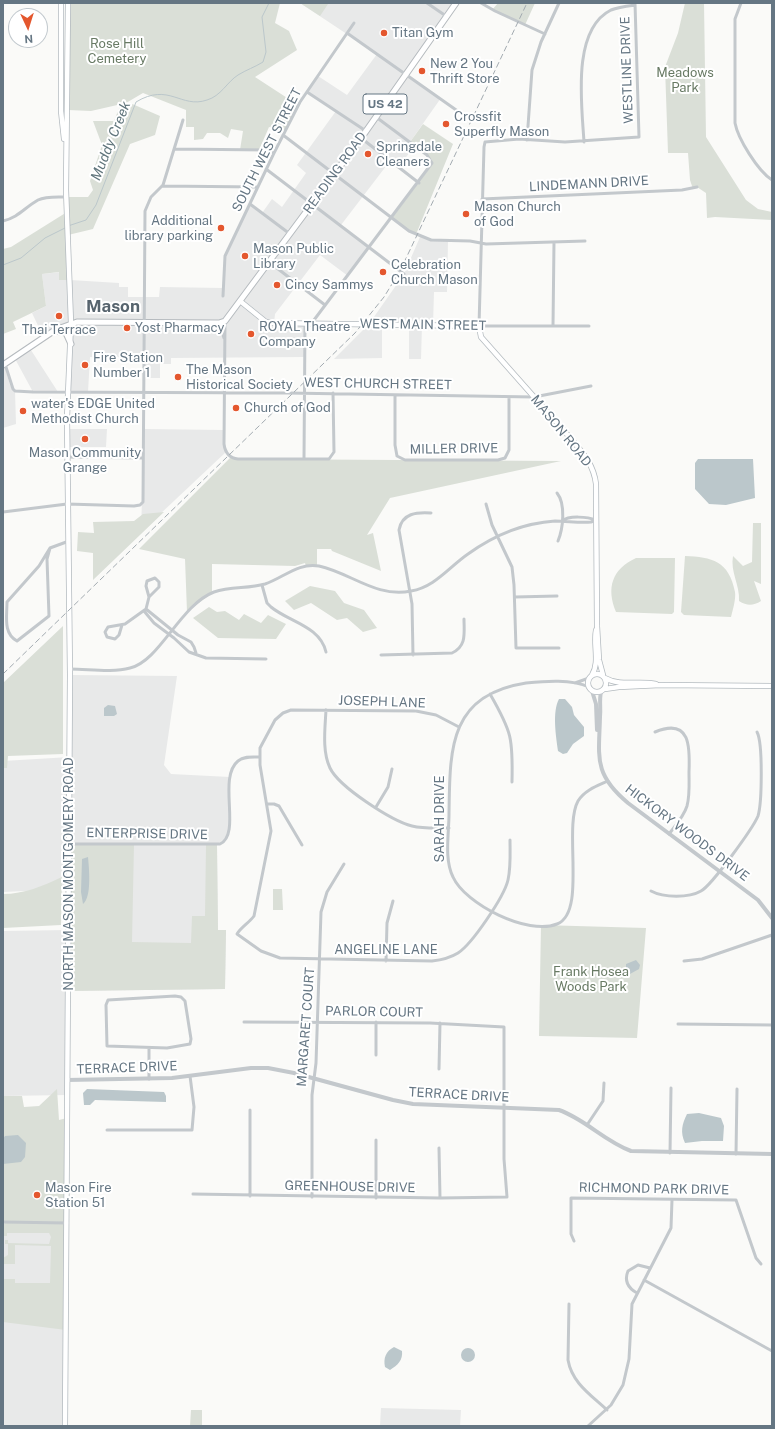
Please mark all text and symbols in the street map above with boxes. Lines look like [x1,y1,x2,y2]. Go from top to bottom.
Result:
north arrow [8,8,48,48]
street label: WESTLINE DRIVE [617,16,637,124]
place label: Titan Gym [392,25,454,41]
marker: Titan Gym [379,28,389,38]
text: N [24,33,33,45]
park label: Rose Hill Cemetery [87,36,147,67]
place label: New 2 You Thrift Store [430,56,499,87]
park label: Meadows Park [656,65,714,96]
marker: New 2 You Thrift Store [417,66,427,76]
street label: SOUTH WEST STREET [229,85,305,215]
road number: US 42 [363,94,407,114]
water label: Muddy Creek [88,99,134,183]
place label: Crossfit Superfly Mason [454,109,549,140]
marker: Crossfit Superfly Mason [441,119,451,129]
street label: READING ROAD [300,129,370,217]
place label: Springdale Cleaners [376,139,442,170]
marker: Springdale Cleaners [363,149,373,159]
street label: LINDEMANN DRIVE [529,173,649,195]
place label: Mason Church of God [474,199,561,230]
marker: Mason Church of God [461,209,471,219]
place label: Additional library parking [125,213,213,244]
marker: Additional library parking [216,223,226,233]
place label: Mason Public Library [253,241,334,272]
marker: Mason Public Library [240,251,250,261]
place label: Celebration Church Mason [391,257,478,288]
marker: Celebration Church Mason [378,267,388,277]
place label: Cincy Sammys [285,277,373,293]
marker: Cincy Sammys [272,280,282,290]
district label: Mason [86,297,140,317]
marker: Thai Terrace [54,311,64,321]
street label: WEST MAIN STREET [360,316,486,334]
place label: ROYAL Theatre Company [259,319,350,350]
place label: Yost Pharmacy [135,320,224,336]
place label: Thai Terrace [22,322,96,338]
marker: Yost Pharmacy [122,323,132,333]
marker: ROYAL Theatre Company [246,329,256,339]
place label: Fire Station Number 1 [93,350,163,381]
marker: Fire Station Number 1 [80,360,90,370]
place label: The Mason Historical Society [186,362,293,393]
marker: The Mason Historical Society [173,372,183,382]
street label: WEST CHURCH STREET [304,375,452,393]
street label: MASON ROAD [527,392,595,470]
place label: water's EDGE United Methodist Church [31,396,155,427]
place label: Church of God [244,400,331,416]
marker: Church of God [231,403,241,413]
marker: water's EDGE United Methodist Church [18,406,28,416]
marker: Mason Community Grange [80,434,90,444]
street label: MILLER DRIVE [410,440,498,458]
place label: Mason Community Grange [29,445,141,476]
street label: JOSEPH LANE [338,693,426,711]
street label: NORTH MASON MONTGOMERY ROAD [61,757,77,991]
street label: SARAH DRIVE [432,775,448,863]
street label: HICKORY WOODS DRIVE [622,781,752,885]
street label: ENTERPRISE DRIVE [86,825,208,843]
street label: ANGELINE LANE [334,942,438,958]
park label: Frank Hosea Woods Park [553,964,629,995]
street label: MARGARET COURT [294,967,318,1087]
street label: PARLOR COURT [325,1003,423,1021]
street label: TERRACE DRIVE [76,1058,178,1078]
street label: TERRACE DRIVE [408,1085,510,1105]
street label: GREENHOUSE DRIVE [284,1178,416,1196]
place label: Mason Fire Station 51 [45,1180,112,1211]
street label: RICHMOND PARK DRIVE [579,1180,729,1198]
marker: Mason Fire Station 51 [32,1190,42,1200]

